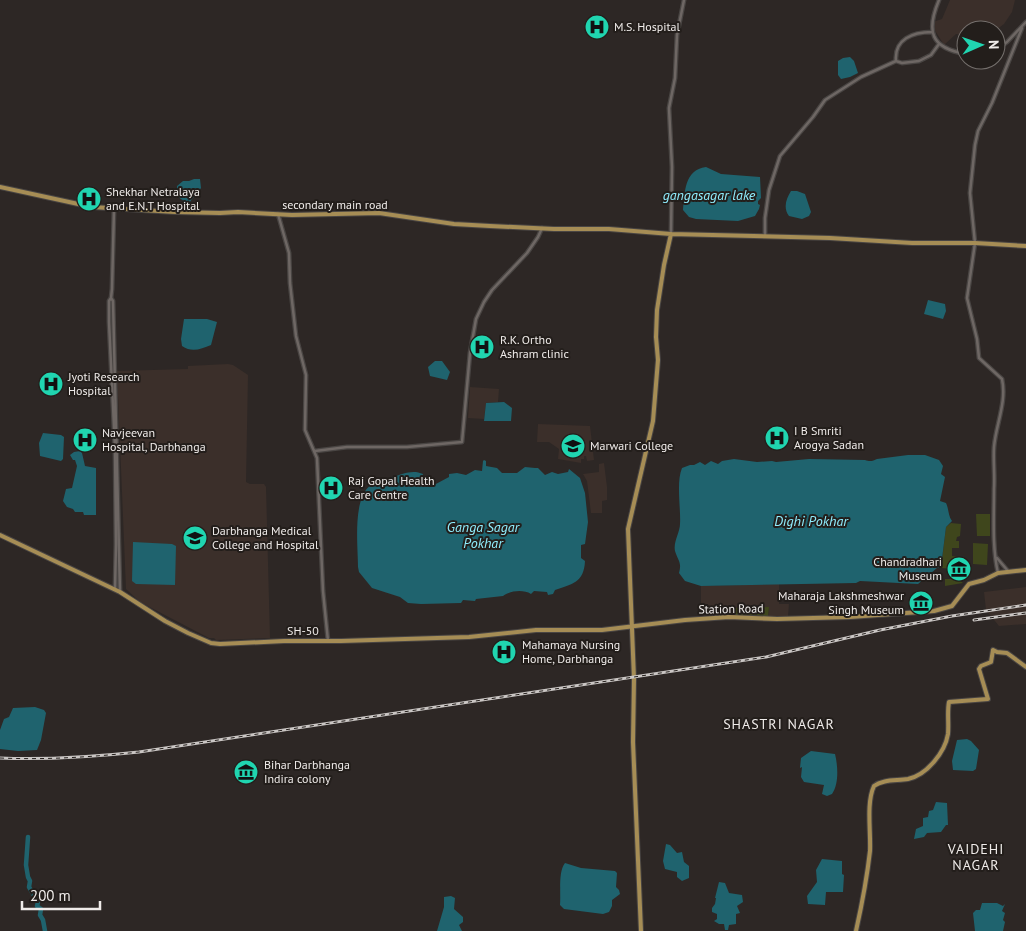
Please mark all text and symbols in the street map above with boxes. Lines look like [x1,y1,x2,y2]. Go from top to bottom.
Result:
hospital icon: M.S. Hospital [584,14,610,40]
place label: M.S. Hospital [614,19,681,34]
north arrow [956,20,1006,70]
text: N [985,40,1003,49]
place label: Shekhar Netralaya and E.N.T Hospital [106,184,200,213]
hospital icon: Shekhar Netralaya and E.N.T Hospital [76,186,102,212]
water label: gangasagar lake [663,186,756,204]
street label: secondary main road [282,197,388,212]
place label: R.K. Ortho Ashram clinic [500,332,570,361]
hospital icon: R.K. Ortho Ashram clinic [469,334,495,360]
place label: Jyoti Research Hospital [67,369,140,398]
hospital icon: Jyoti Research Hospital [38,371,64,397]
place label: I B Smriti Arogya Sadan [794,423,864,452]
place label: Navjeevan Hospital, Darbhanga [102,425,206,454]
hospital icon: I B Smriti Arogya Sadan [764,425,790,451]
hospital icon: Navjeevan Hospital, Darbhanga [72,427,98,453]
school or university icon: Marwari College [560,433,586,459]
place label: Marwari College [590,438,673,453]
place label: Raj Gopal Health Care Centre [348,473,435,502]
hospital icon: Raj Gopal Health Care Centre [318,475,344,501]
water label: Dighi Pokhar [774,512,849,530]
water label: Ganga Sagar Pokhar [447,518,521,552]
place label: Darbhanga Medical College and Hospital [212,523,319,552]
school or university icon: Darbhanga Medical College and Hospital [182,525,208,551]
place label: Chandradhari Museum [873,554,942,583]
museum icon: Chandradhari Museum [946,556,972,582]
place label: Maharaja Lakshmeshwar Singh Museum [778,588,904,617]
museum icon: Maharaja Lakshmeshwar Singh Museum [908,590,934,616]
street label: Station Road [698,600,764,617]
street label: SH-50 [287,623,319,638]
place label: Mahamaya Nursing Home, Darbhanga [522,637,620,666]
hospital icon: Mahamaya Nursing Home, Darbhanga [491,639,517,665]
district label: SHASTRI NAGAR [723,715,835,733]
place label: Bihar Darbhanga Indira colony [264,757,350,786]
museum icon: Bihar Darbhanga Indira colony [233,759,259,785]
district label: VAIDEHI NAGAR [947,840,1004,874]
scale bar [22,878,100,910]
text: 200 m [30,886,71,905]

